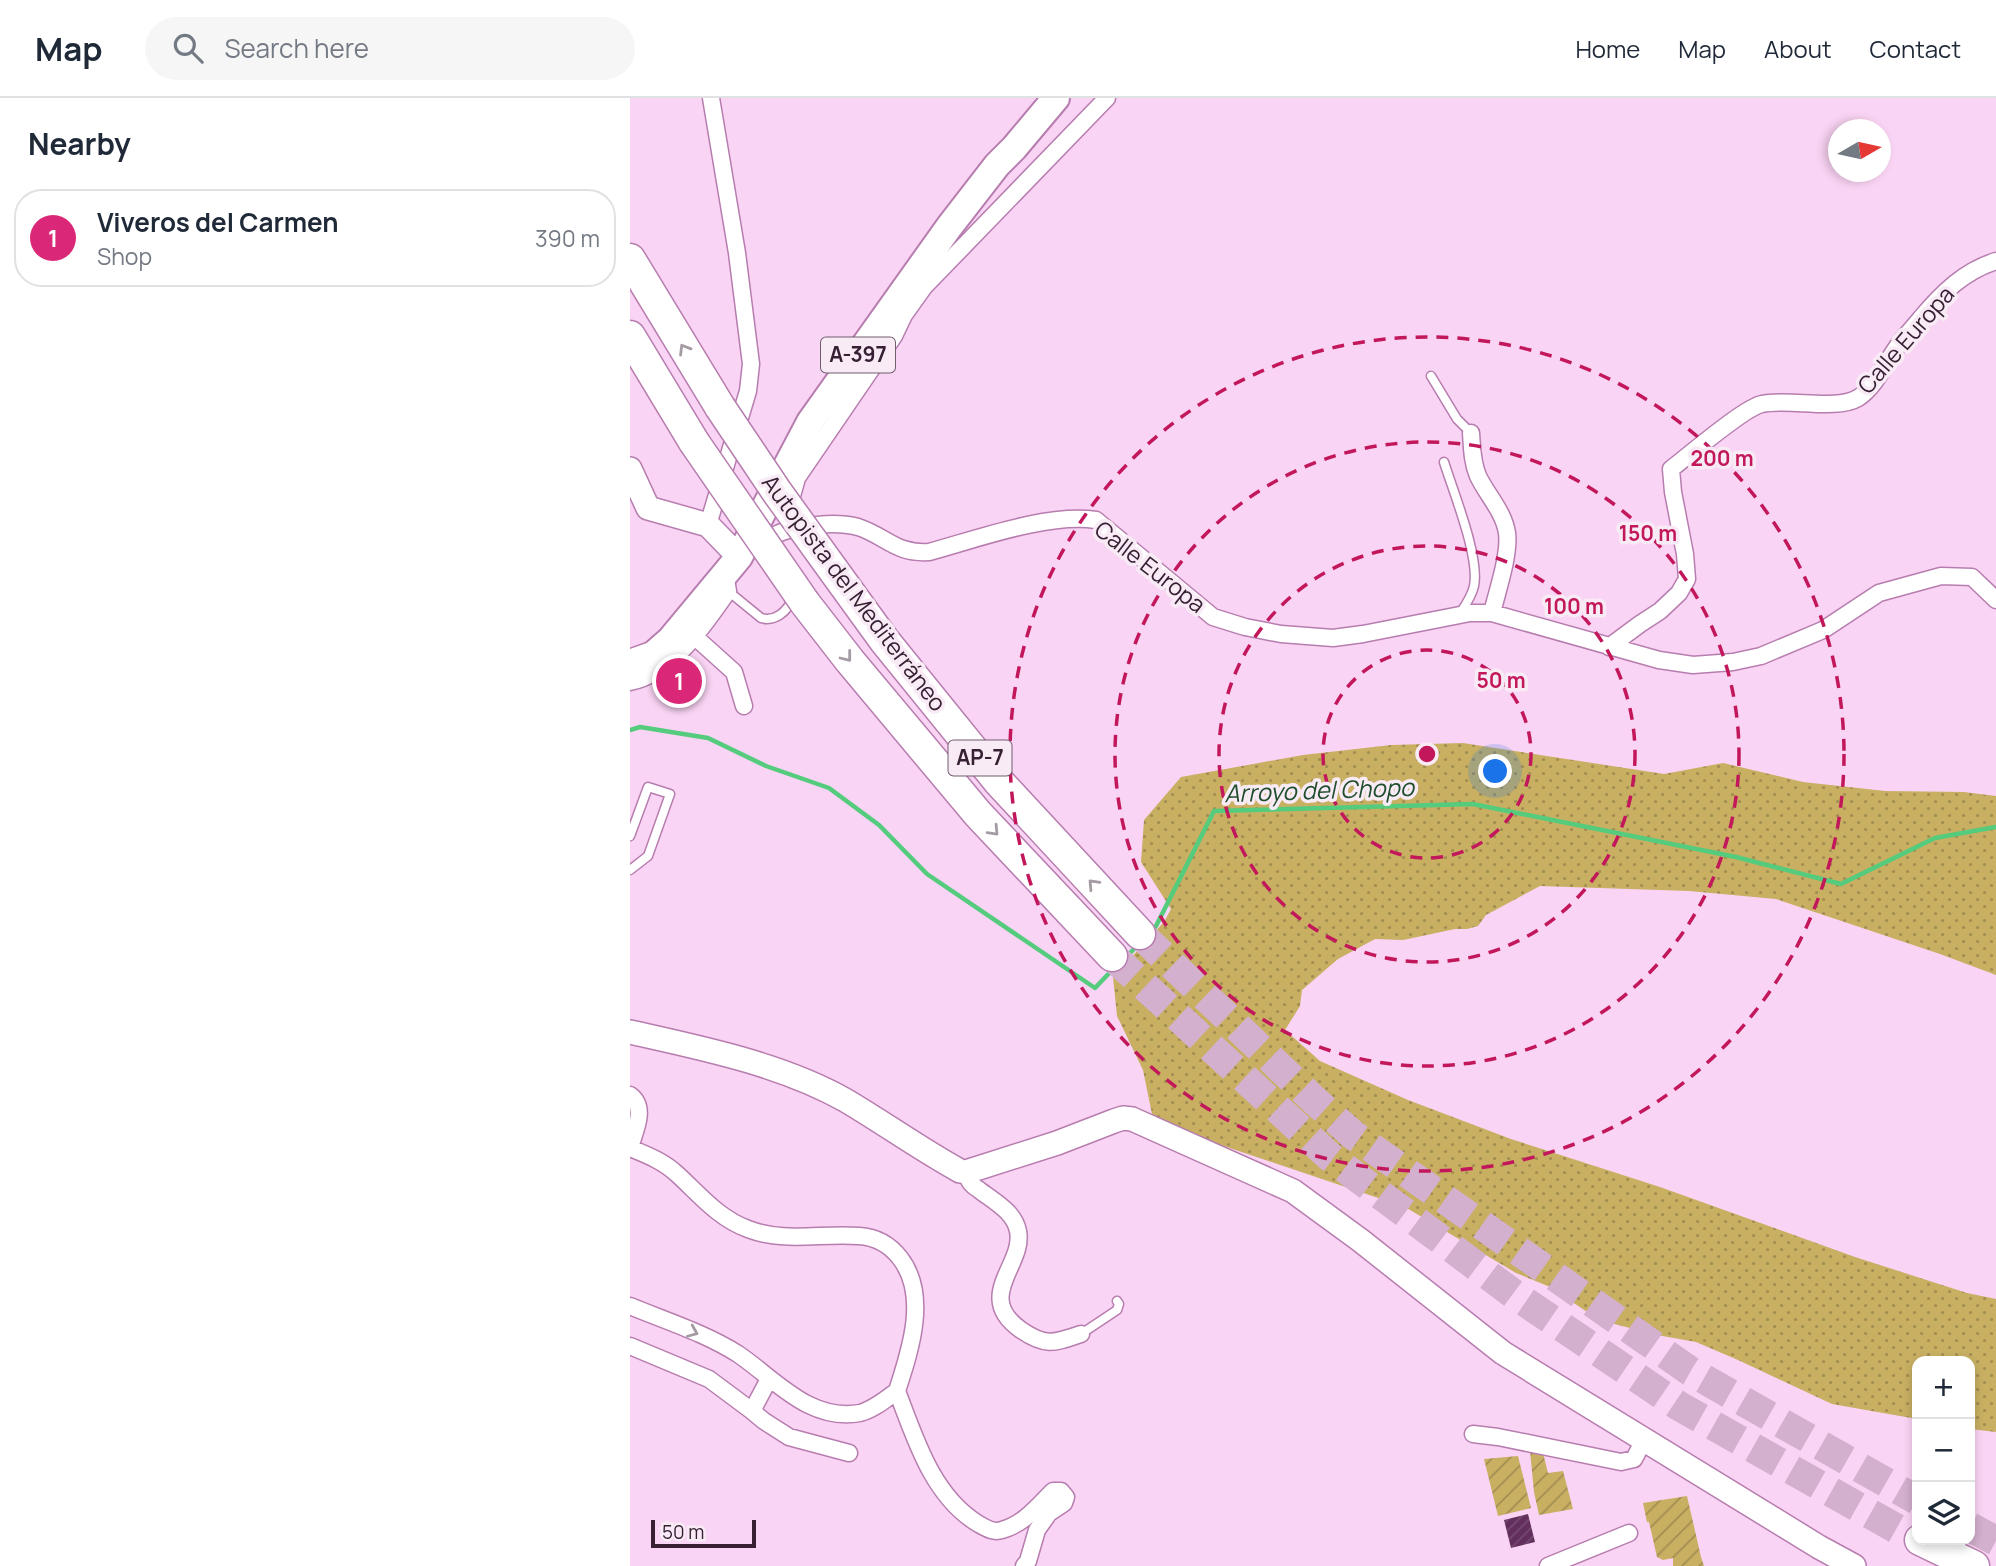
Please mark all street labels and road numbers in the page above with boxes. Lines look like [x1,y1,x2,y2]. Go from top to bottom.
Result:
street label: Calle Europa [1850,279,1961,400]
road number: A-397 [821,338,895,372]
street label: Autopista del Mediterráneo [755,467,954,717]
street label: Calle Europa [1088,513,1213,620]
road number: AP-7 [948,740,1012,776]

